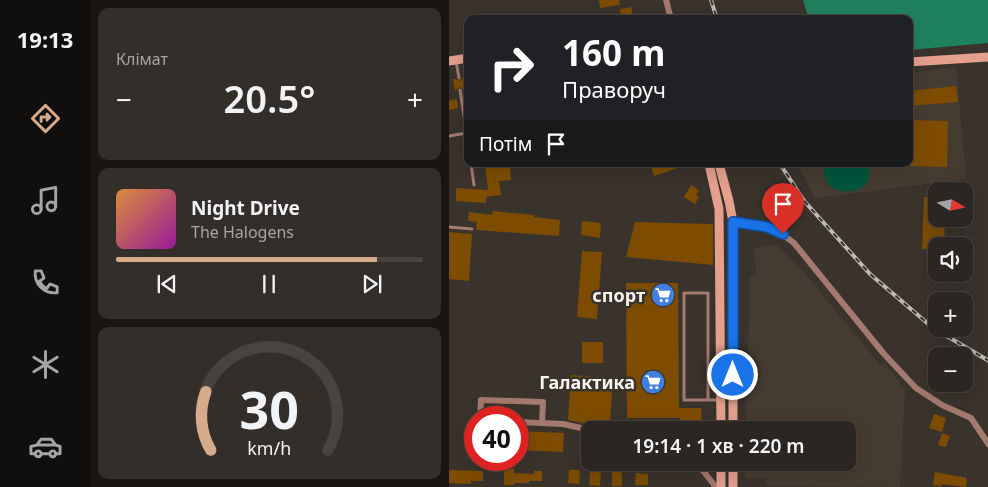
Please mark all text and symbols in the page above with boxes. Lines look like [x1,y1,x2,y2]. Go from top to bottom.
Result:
text: 19:13 [17,24,73,54]
text: 160 m [562,29,665,76]
icon: right [479,35,544,100]
text: Клімат [116,48,168,70]
text: 20.5° [224,72,315,124]
text: Праворуч [562,74,666,104]
text: − [116,80,132,118]
text: + [407,80,423,118]
icon: directions [28,101,63,136]
icon: arrive [542,130,570,158]
text: Потім [479,131,532,157]
north arrow [928,182,973,228]
map controls [928,182,973,392]
icon: music [28,183,63,218]
pin [762,183,804,234]
icon: arrive [769,190,797,218]
text: Night Drive [191,195,300,221]
text: The Halogens [191,221,294,243]
button: sound [928,237,973,282]
icon: phone [28,265,63,300]
icon: previous [153,270,181,298]
icon: pause [255,270,283,298]
icon: next [358,270,386,298]
supermarket icon: спорт [650,282,676,308]
place label: спорт [592,283,645,307]
button: + [928,292,973,337]
icon: climate [28,347,63,382]
button: − [928,347,973,392]
position arrow [706,348,758,400]
supermarket icon: Галактика [640,369,666,395]
place label: Галактика [539,370,635,394]
text: 30 [240,373,299,444]
speed limit sign: 40 [464,406,529,471]
icon: car [28,429,63,464]
text: 19:14 · 1 хв · 220 m [632,433,805,459]
text: km/h [248,436,291,460]

